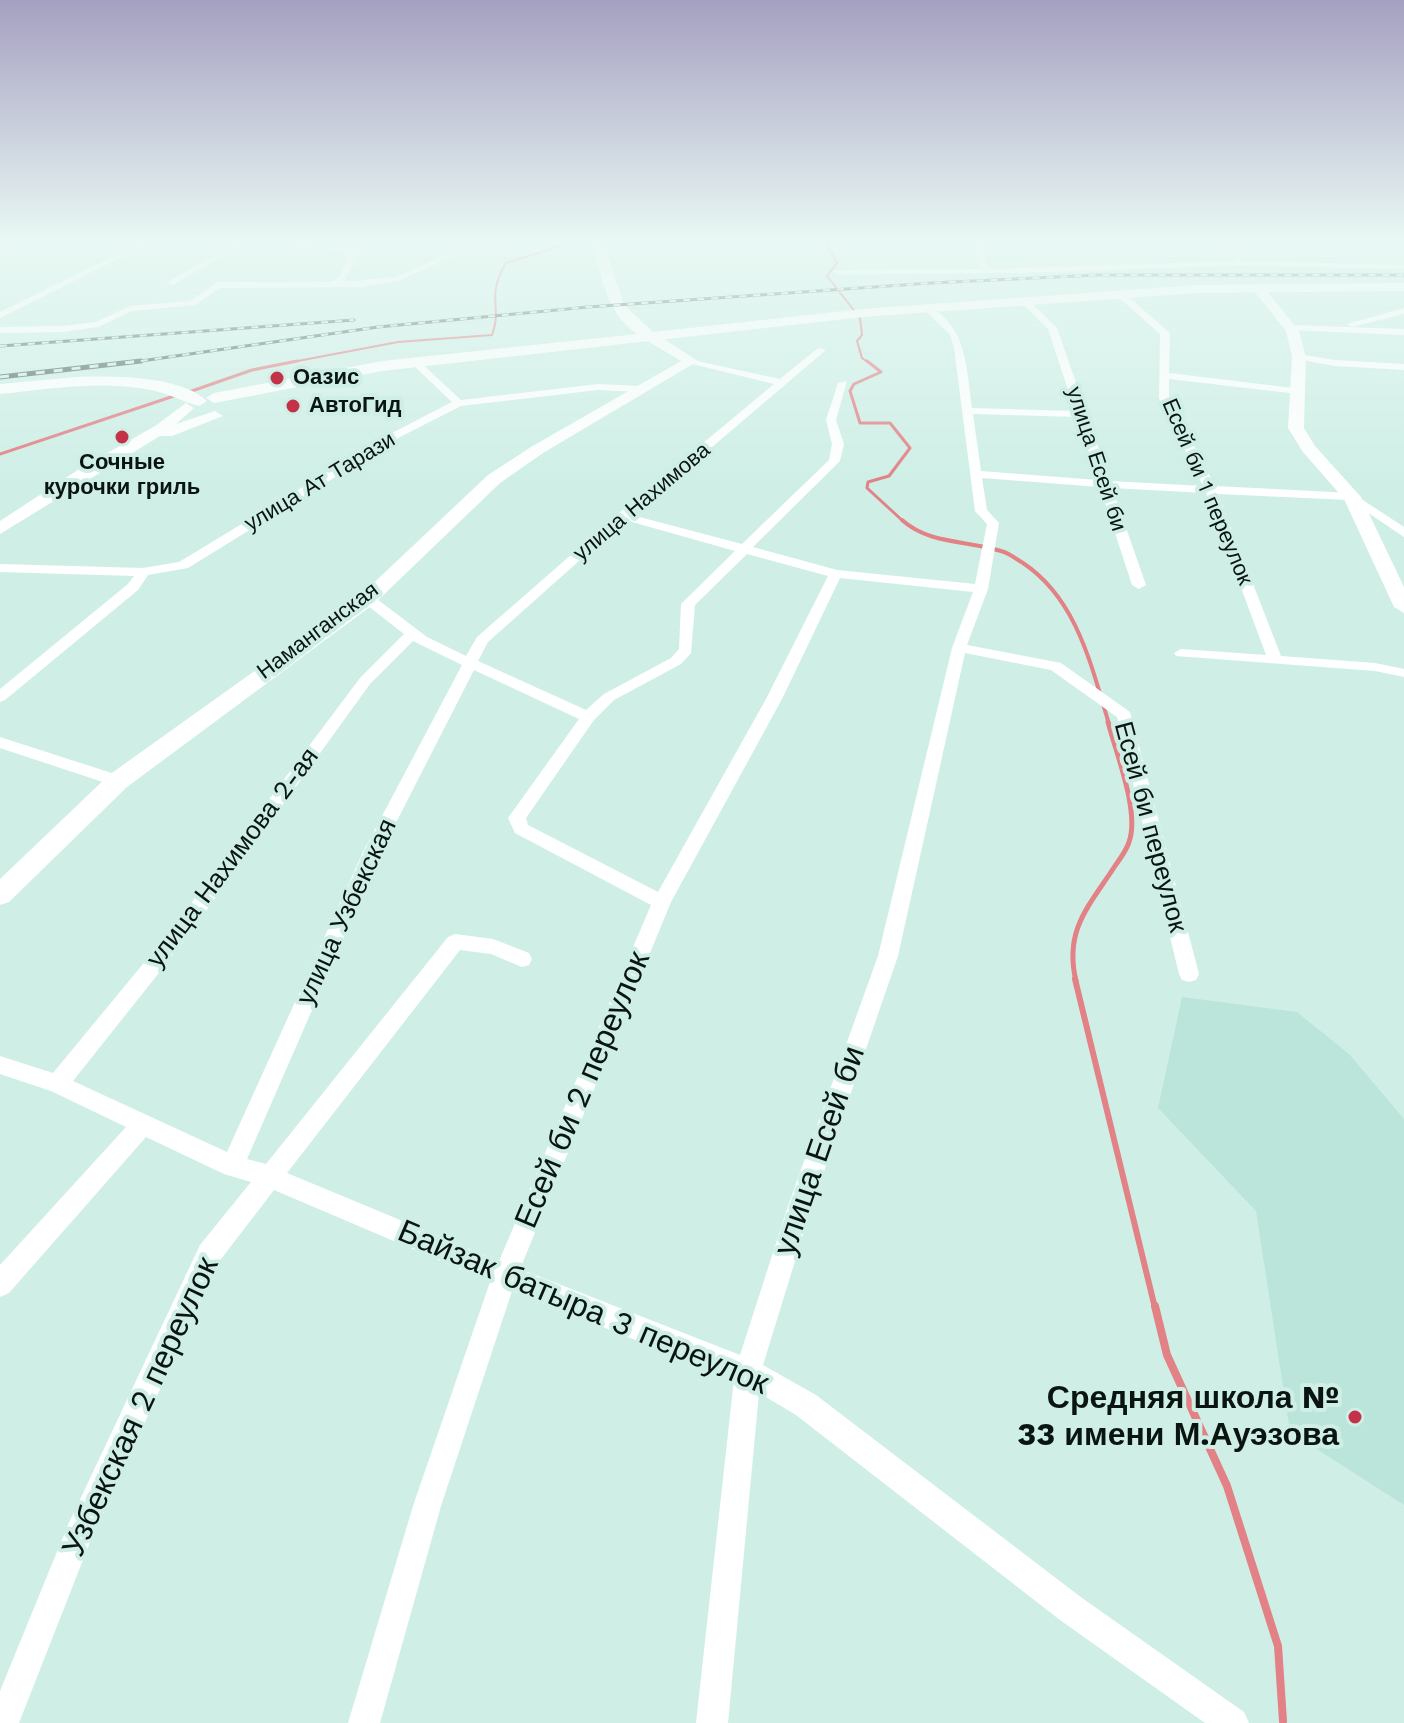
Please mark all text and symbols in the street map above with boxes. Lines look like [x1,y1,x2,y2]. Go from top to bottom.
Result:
place label: Оазис [293,365,359,391]
marker: Оазис [268,369,286,387]
street label: улица Есей би [1060,383,1132,535]
place label: АвтоГид [309,393,401,419]
street label: Есей би 1 переулок [1156,395,1258,589]
marker: АвтоГид [284,397,302,415]
street label: улица Ат Тарази [240,427,400,537]
marker: Сочные курочки гриль [113,428,131,446]
street label: улица Нахимова [568,437,716,567]
place label: Сочные курочки гриль [44,450,200,502]
street label: Наманганская [252,577,384,685]
street label: Есей би переулок [1107,718,1193,936]
street label: улица Нахимова 2-ая [140,742,326,974]
street label: улица Узбекская [290,814,404,1010]
street label: Есей би 2 переулок [507,946,659,1234]
street label: улица Есей би [766,1041,874,1261]
street label: Байзак батыра 3 переулок [392,1212,774,1404]
street label: Узбекская 2 переулок [55,1251,227,1563]
place label: Средняя школа № 33 имени М.Ауэзова [1017,1380,1339,1455]
marker: Средняя школа № 33 имени М.Ауэзова [1346,1408,1364,1426]

